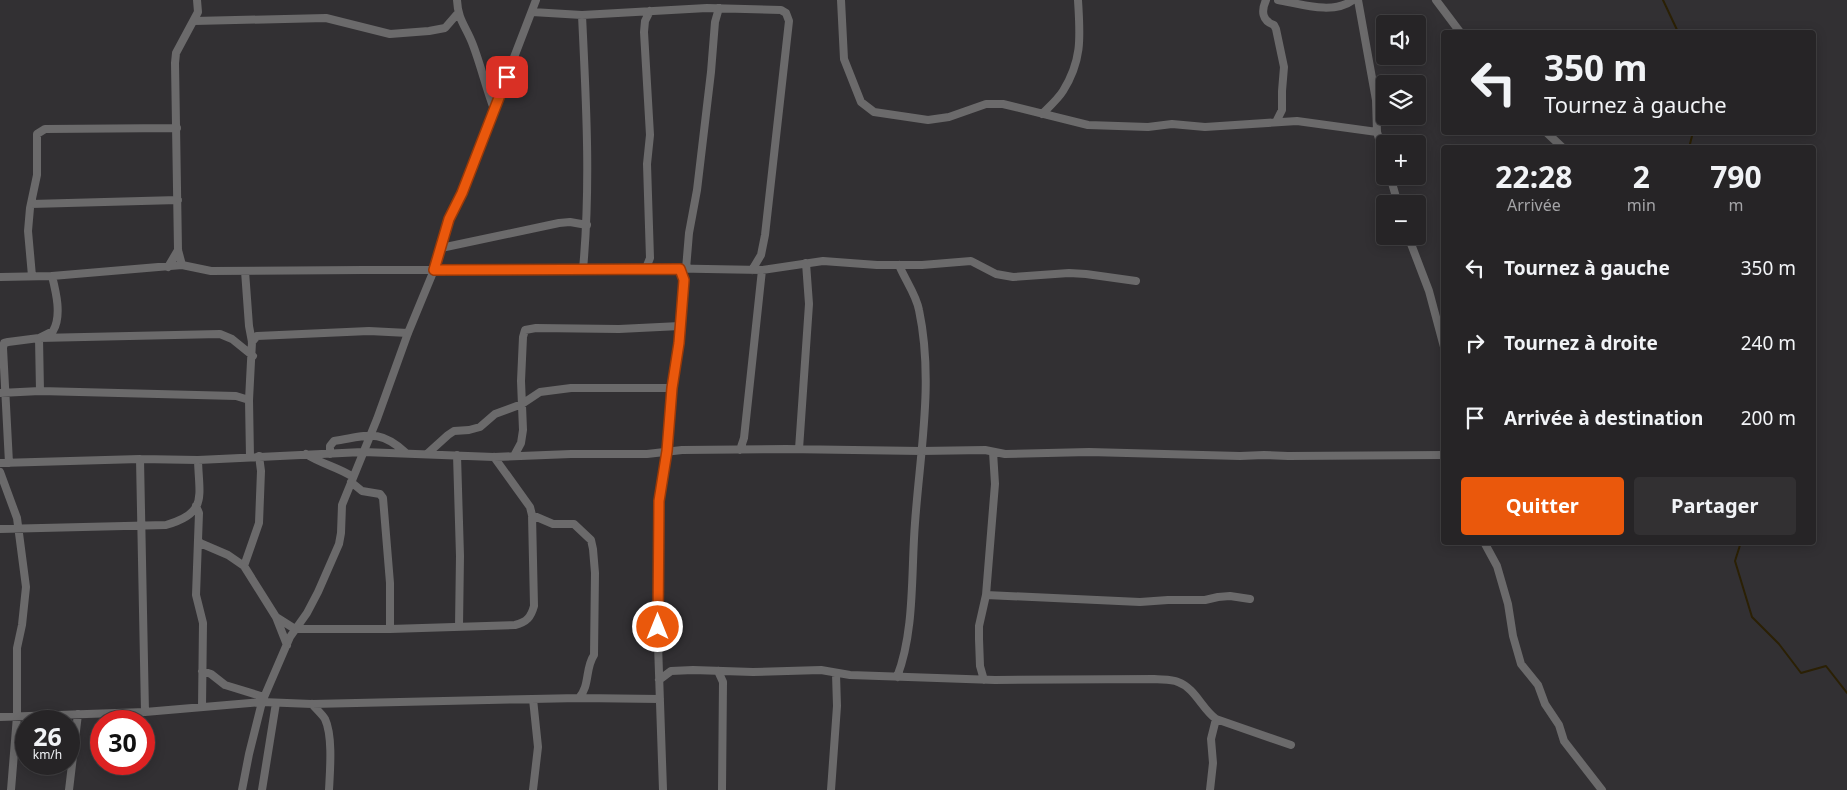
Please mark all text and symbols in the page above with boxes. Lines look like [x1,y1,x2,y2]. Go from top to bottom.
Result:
map controls [1376,15,1426,245]
button: sound [1376,15,1426,65]
text: 350 m [1544,44,1647,91]
icon: left [1461,50,1526,115]
pin [486,56,528,98]
icon: arrive [493,63,521,91]
button: layers [1376,75,1426,125]
text: Tournez à gauche [1544,89,1727,119]
button: + [1376,135,1426,185]
text: 22:28 [1495,156,1572,197]
text: 2 [1633,156,1650,197]
text: 790 [1710,156,1762,197]
text: Arrivée [1507,194,1561,216]
text: min [1627,194,1656,216]
text: m [1728,194,1743,216]
button: − [1376,195,1426,245]
icon: left [1461,254,1489,282]
text: Tournez à gauche [1504,255,1670,281]
text: 350 m [1741,255,1796,281]
icon: right [1461,329,1489,357]
text: Tournez à droite [1504,330,1658,356]
text: 240 m [1741,330,1796,356]
icon: arrive [1461,404,1489,432]
text: Arrivée à destination [1504,405,1703,431]
text: 200 m [1741,405,1796,431]
button: Quitter [1461,477,1624,535]
button: Partager [1634,477,1796,535]
position arrow [631,600,683,652]
speed limit sign: 30 [90,710,155,775]
text: 26 [33,719,62,753]
text: km/h [33,746,62,763]

